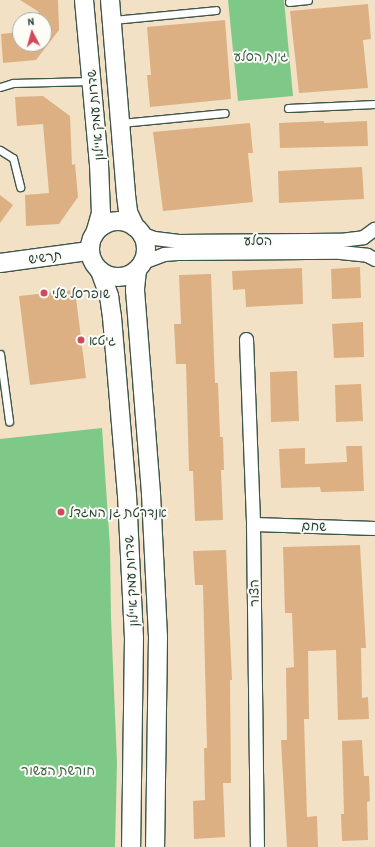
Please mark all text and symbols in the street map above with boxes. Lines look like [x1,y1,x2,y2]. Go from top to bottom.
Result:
north arrow [12,12,52,52]
text: N [27,14,34,28]
park label: גינת הסלע [234,48,288,64]
street label: שדרות עמק איילון [83,69,107,161]
street label: הסלע [244,232,272,248]
street label: תרשיש [27,247,63,267]
place label: שופרסל שלי [52,285,110,301]
marker: שופרסל שלי [39,288,49,298]
place label: גיטא [89,332,116,348]
marker: גיטא [76,335,86,345]
place label: אנדרטת גן המגדל [69,504,167,520]
marker: אנדרטת גן המגדל [56,507,66,517]
street label: שחם [301,518,327,534]
street label: שדרות עמק איילון [121,535,141,627]
street label: הצור [246,579,262,607]
park label: חורשת העשור [21,762,95,778]

